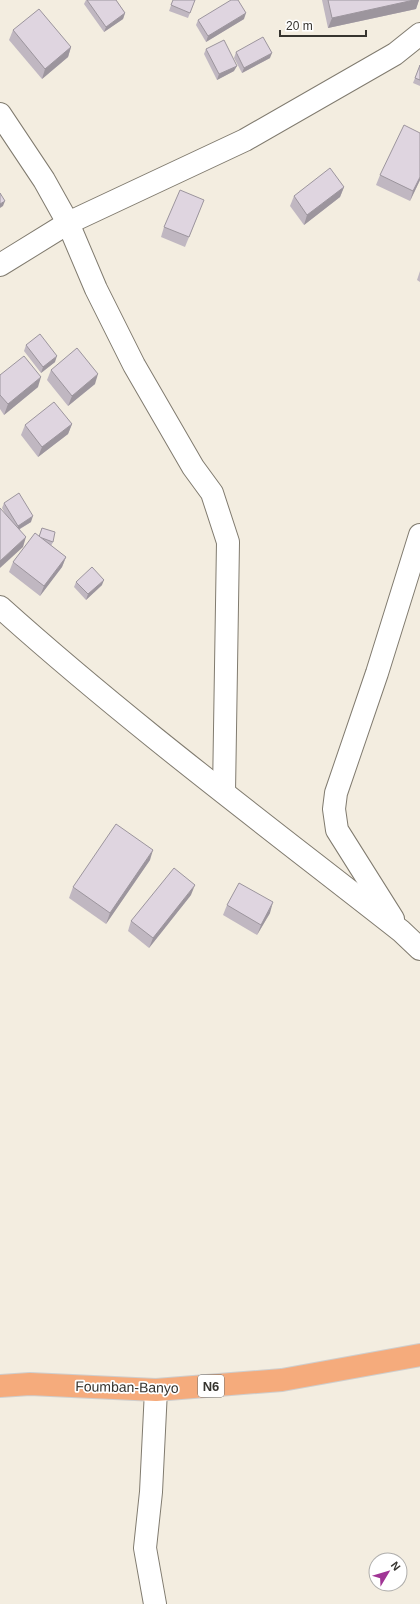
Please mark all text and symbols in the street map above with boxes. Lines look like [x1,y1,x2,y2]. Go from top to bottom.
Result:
scale bar [280,12,366,38]
text: 20 m [286,19,313,33]
road number: N6 [198,1375,224,1397]
street label: Foumban-Banyo [75,1378,179,1396]
north arrow [368,1552,408,1592]
text: N [389,1559,403,1573]

